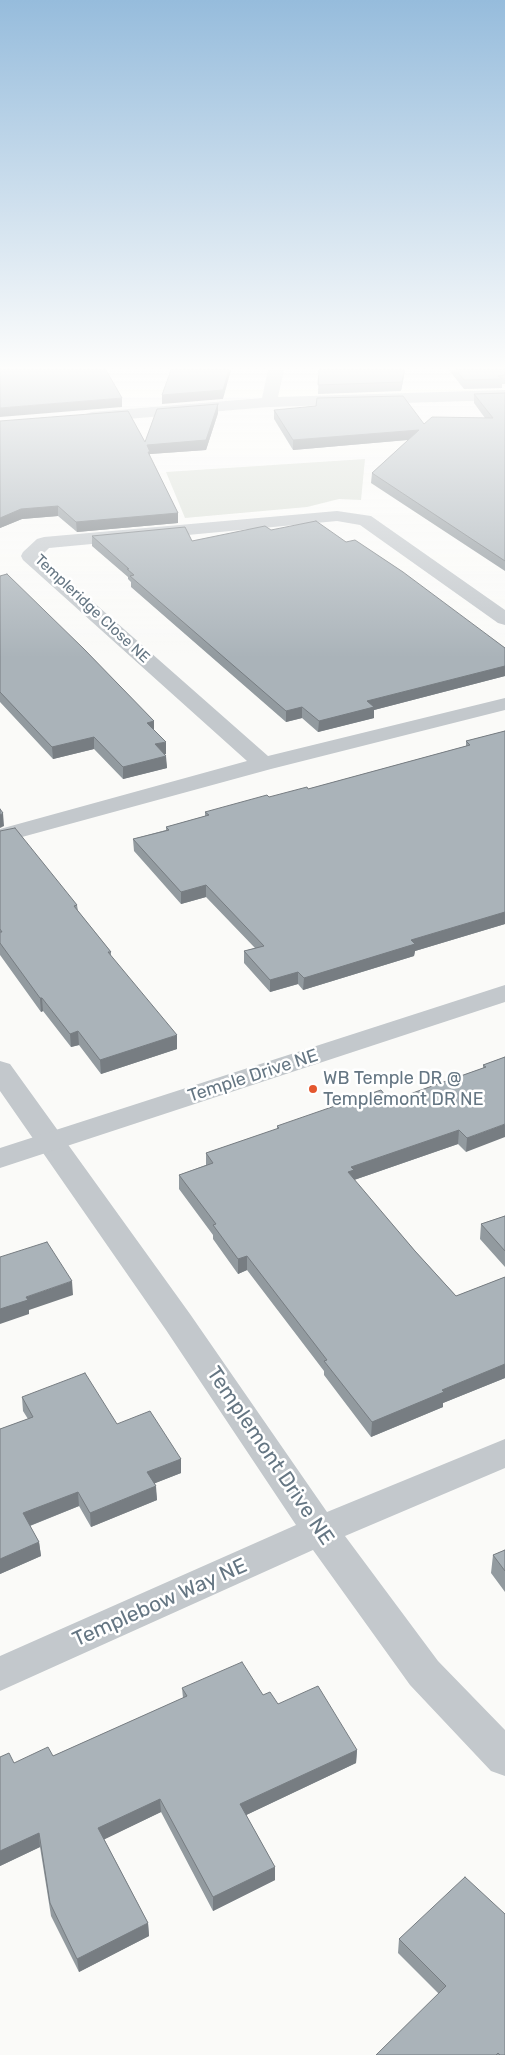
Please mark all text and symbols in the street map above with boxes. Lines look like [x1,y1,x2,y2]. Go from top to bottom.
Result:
street label: Templeridge Close NE [31,551,153,667]
street label: Temple Drive NE [185,1045,321,1107]
place label: WB Temple DR @ Templemont DR NE [323,1068,484,1110]
marker: WB Temple DR @ Templemont DR NE [307,1083,319,1095]
street label: Templemont Drive NE [201,1362,339,1550]
street label: Templebow Way NE [69,1553,251,1653]

